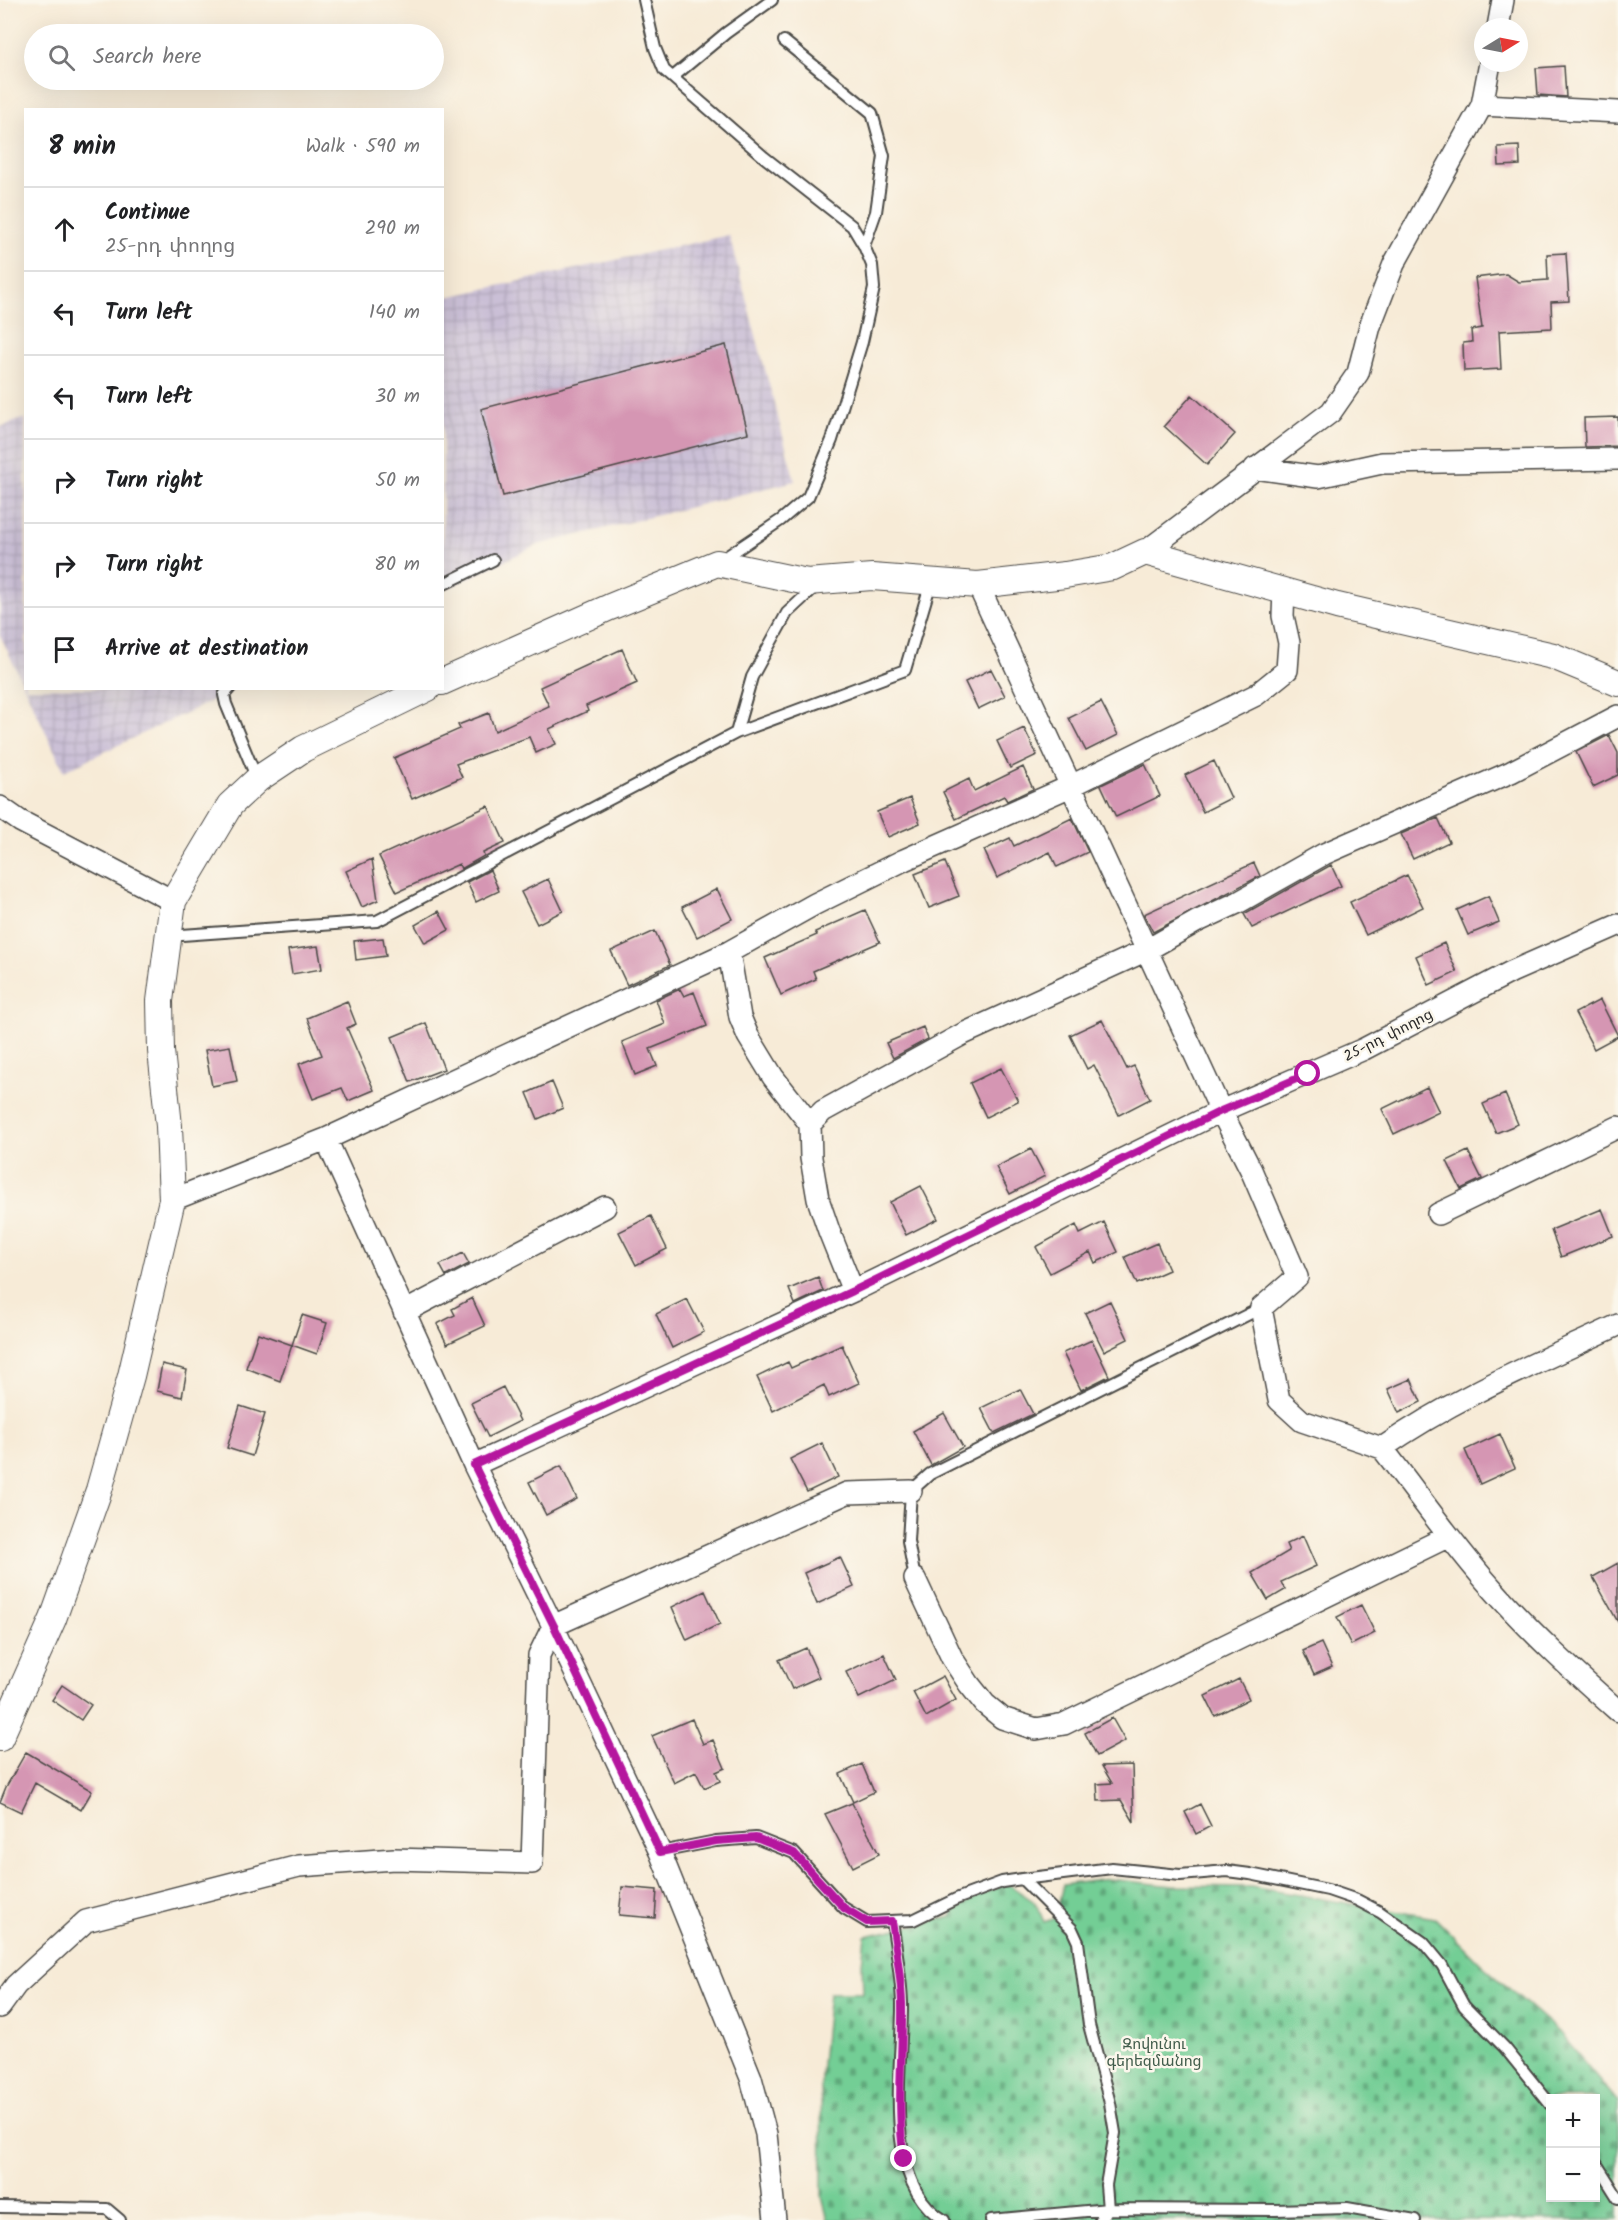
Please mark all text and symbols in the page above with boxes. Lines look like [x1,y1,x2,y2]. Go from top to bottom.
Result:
north arrow [1474,18,1528,72]
search box [24,24,444,90]
text: Search here [93,40,201,75]
icon: search [45,41,78,74]
text: 8 min [48,126,116,168]
text: Walk · 590 m [305,131,420,163]
text: Continue [105,196,190,231]
icon: ahead [48,213,81,246]
text: 290 m [365,213,420,245]
text: 25-րդ փողոց [105,231,235,263]
text: Turn left [105,296,192,331]
icon: left [48,297,81,330]
text: 140 m [369,297,420,329]
text: Turn left [105,380,192,415]
icon: left [48,381,81,414]
text: 30 m [375,381,420,413]
text: Turn right [105,464,203,499]
icon: right [48,465,81,498]
text: 50 m [375,465,420,497]
text: Turn right [105,548,203,583]
icon: right [48,549,81,582]
text: 80 m [374,549,420,581]
text: Arrive at destination [105,632,308,667]
icon: arrive [48,633,81,666]
street label: 25-րդ փողոց [1339,1003,1437,1069]
route start [1294,1060,1320,1086]
park label: Զովունու գերեզմանոց [1106,2033,1202,2074]
map controls [1546,2094,1600,2202]
button: + [1546,2094,1600,2148]
route end [890,2145,916,2171]
button: − [1546,2148,1600,2202]

